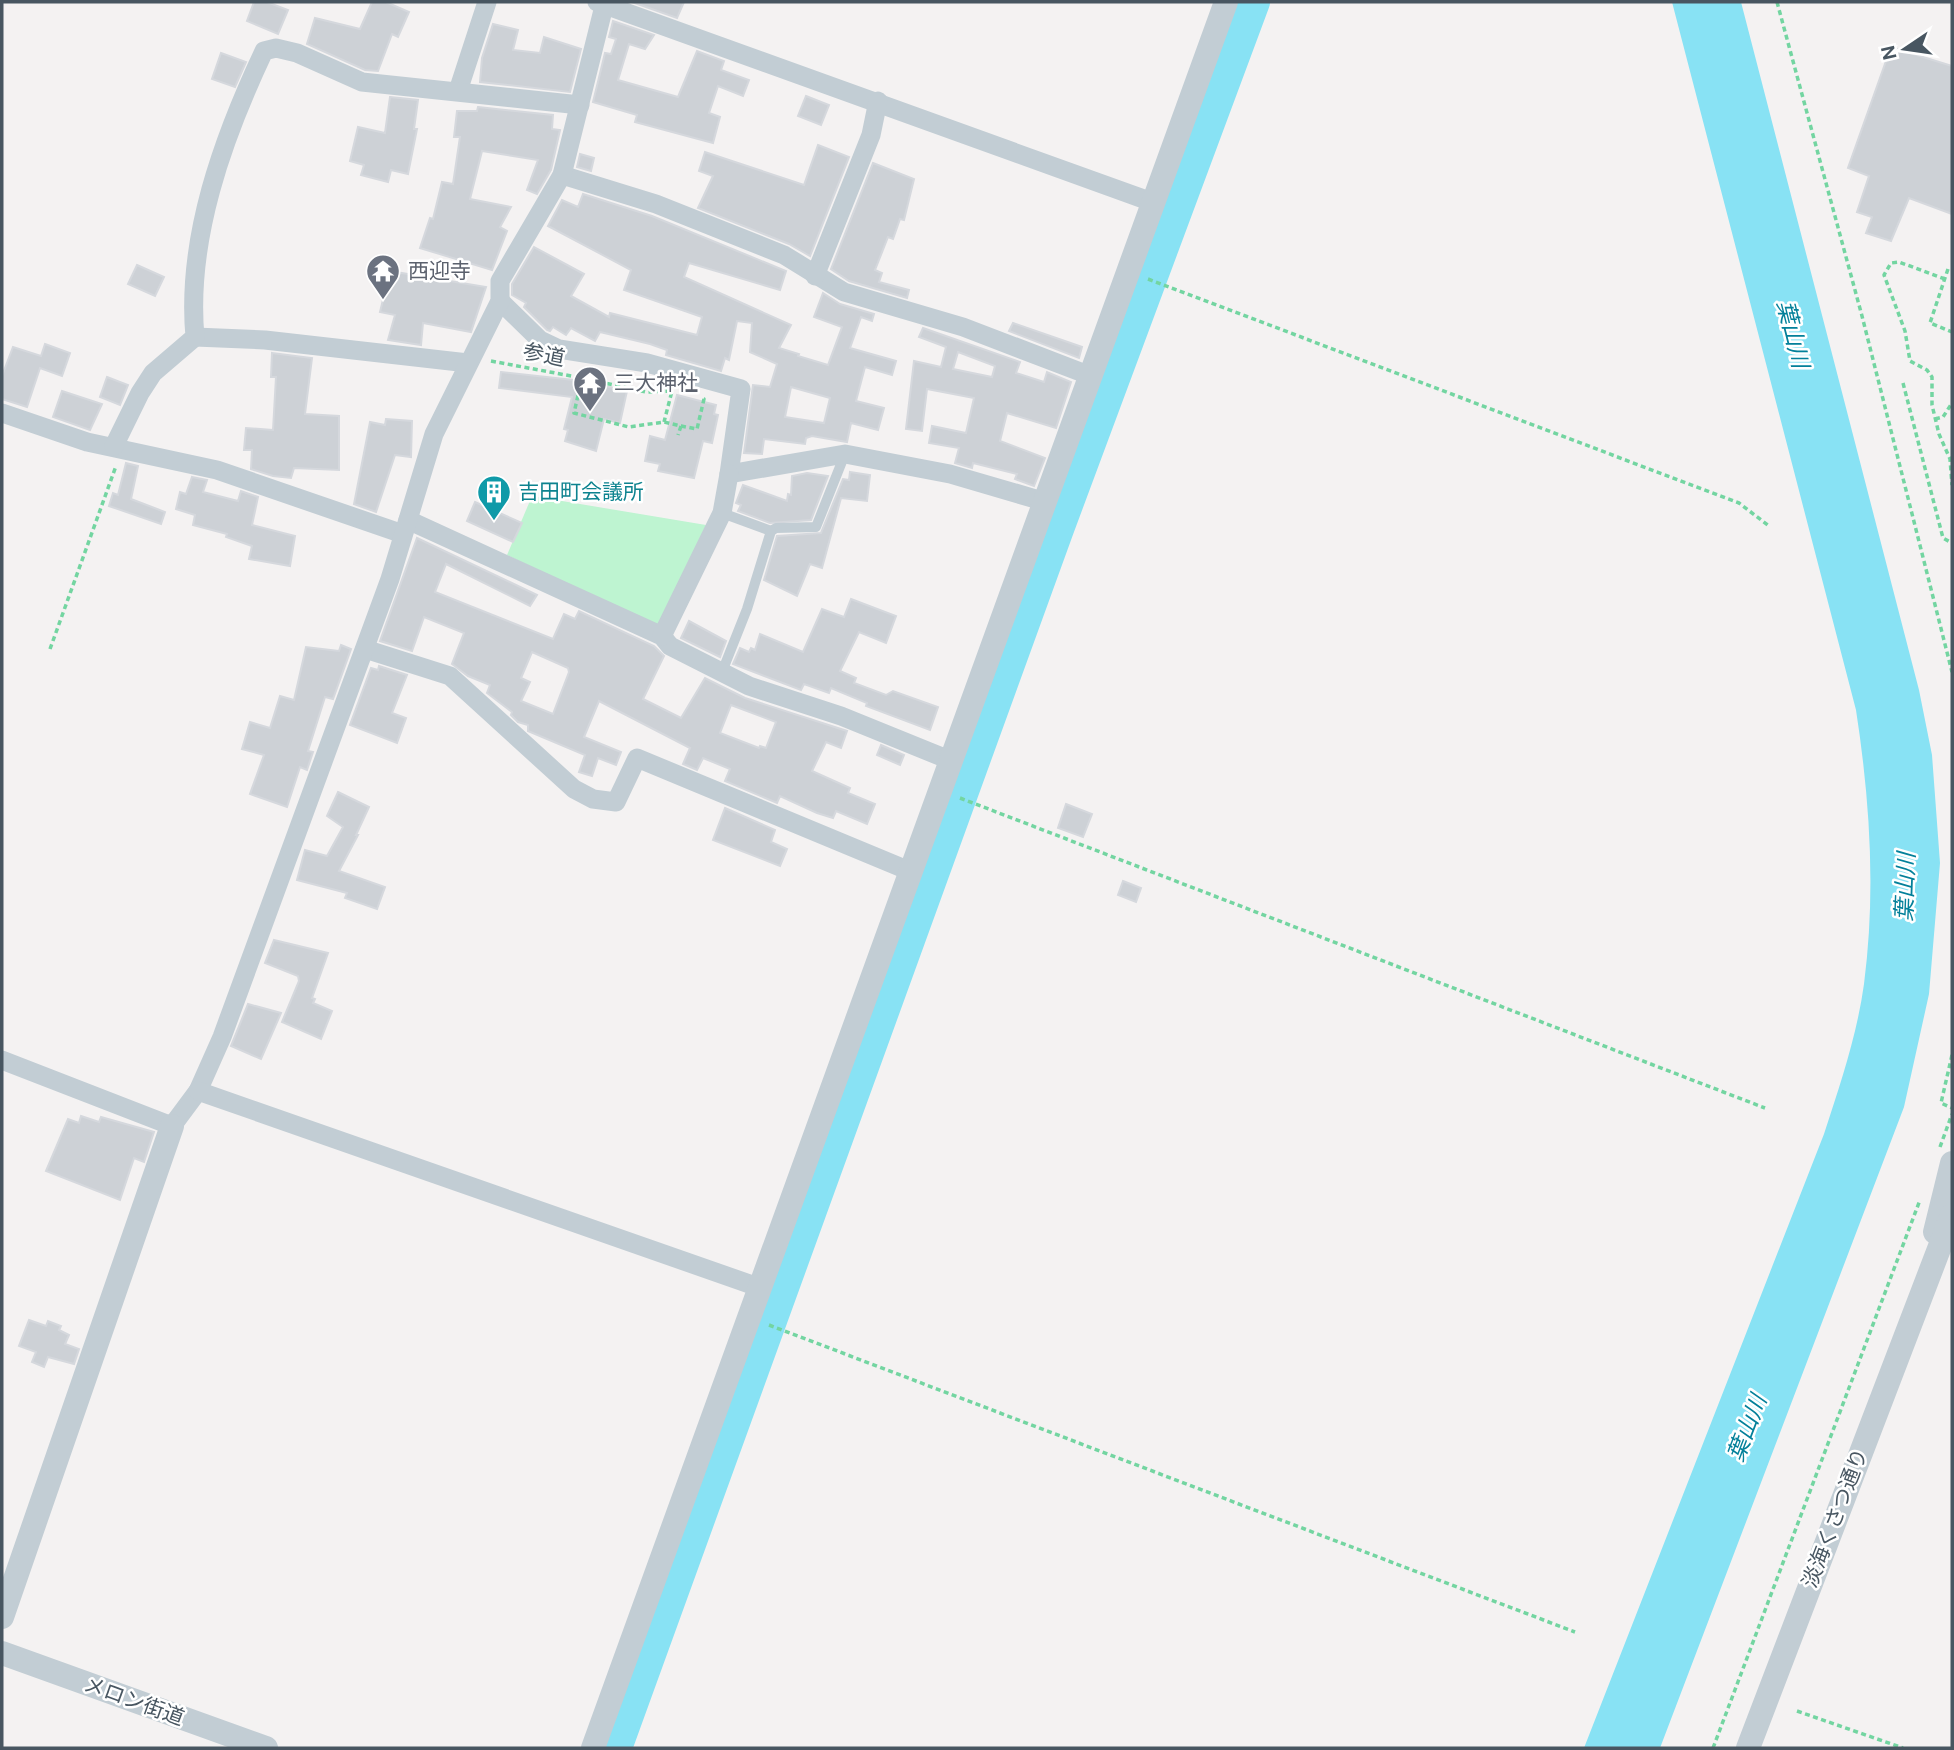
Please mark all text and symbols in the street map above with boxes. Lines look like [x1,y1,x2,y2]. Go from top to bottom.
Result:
north arrow [1870,14,1940,84]
text: N [1875,43,1903,62]
temple icon: 西迎寺 [364,252,402,301]
place label: 西迎寺 [408,257,471,285]
water label: 葉山川 [1770,297,1817,374]
street label: 参道 [521,337,567,373]
temple icon: 三大神社 [571,364,609,413]
place label: 三大神社 [614,369,698,397]
building icon: 吉田町会議所 [475,473,513,522]
place label: 吉田町会議所 [518,478,644,506]
water label: 葉山川 [1889,849,1921,922]
water label: 葉山川 [1721,1388,1774,1466]
street label: 淡海くさつ通り [1796,1444,1874,1592]
street label: メロン街道 [80,1670,188,1732]

